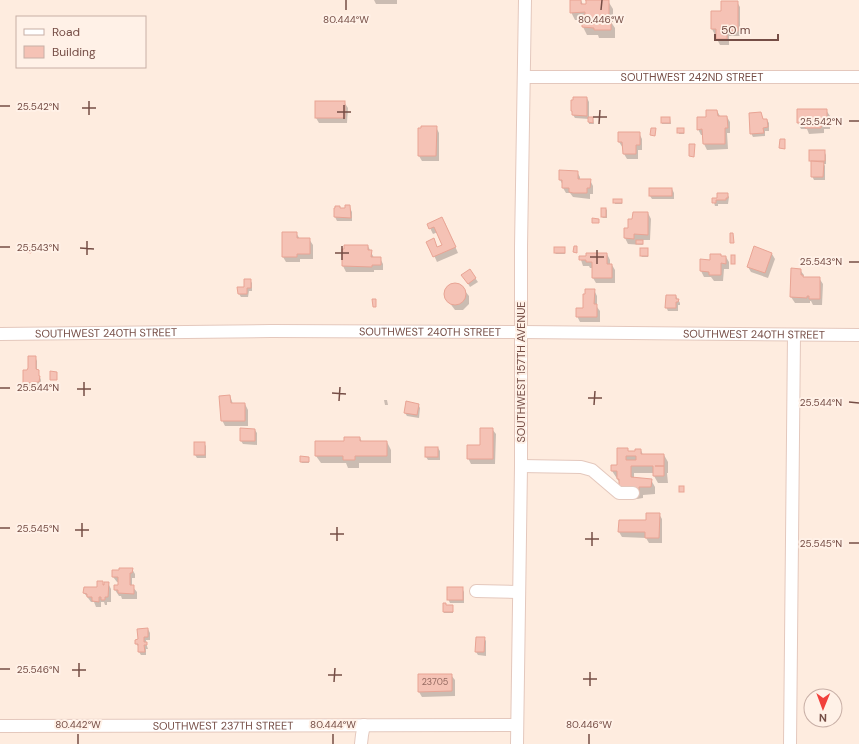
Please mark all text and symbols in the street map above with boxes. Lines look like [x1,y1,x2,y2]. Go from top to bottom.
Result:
text: 80.444°W [323,13,369,26]
text: 80.446°W [578,13,624,26]
legend [16,16,146,68]
scale bar [715,16,778,42]
text: 50 m [721,22,750,38]
text: Road [52,24,80,40]
text: Building [52,44,96,60]
street label: SOUTHWEST 242ND STREET [621,70,763,84]
text: 25.542°N [17,100,59,113]
text: 25.542°N [800,115,842,128]
text: 25.543°N [17,241,59,254]
text: 25.543°N [800,255,842,268]
street label: SOUTHWEST 157TH AVENUE [514,301,528,443]
street label: SOUTHWEST 240TH STREET [359,324,501,339]
street label: SOUTHWEST 240TH STREET [35,325,177,341]
street label: SOUTHWEST 240TH STREET [683,326,825,342]
text: 25.544°N [17,381,59,394]
text: 25.544°N [800,396,842,409]
text: 25.545°N [17,522,59,535]
text: 25.545°N [800,537,842,550]
text: 25.546°N [17,663,59,676]
house number: 23705 [422,676,448,688]
north arrow [803,688,843,728]
text: N [819,711,827,725]
text: 80.442°W [55,718,101,731]
street label: SOUTHWEST 237TH STREET [153,718,293,733]
text: 80.444°W [310,718,356,731]
text: 80.446°W [566,718,612,731]

